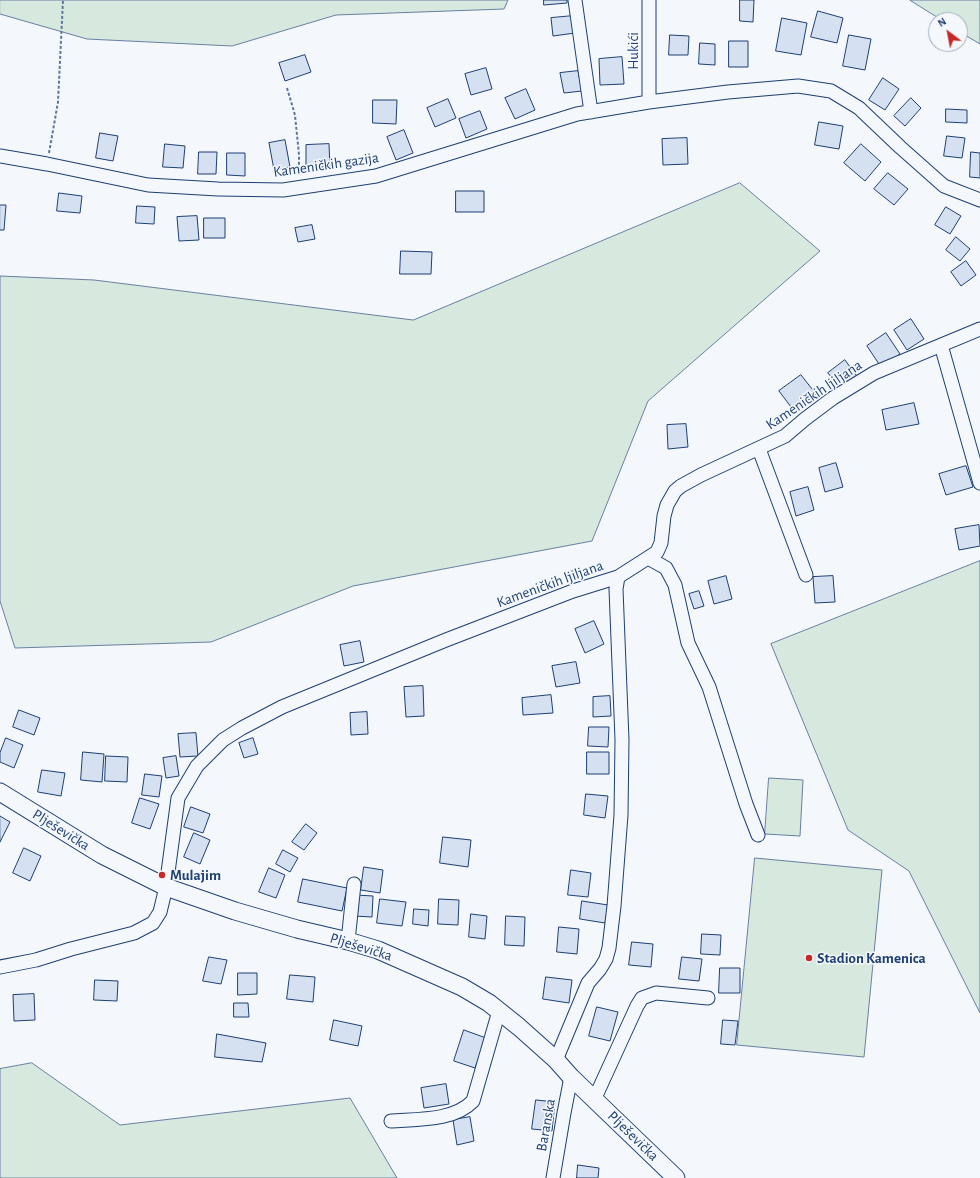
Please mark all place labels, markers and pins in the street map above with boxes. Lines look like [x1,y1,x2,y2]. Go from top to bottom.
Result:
place label: Mulajim [170,866,221,884]
marker: Mulajim [157,870,167,880]
place label: Stadion Kamenica [817,949,926,967]
marker: Stadion Kamenica [804,953,814,963]

